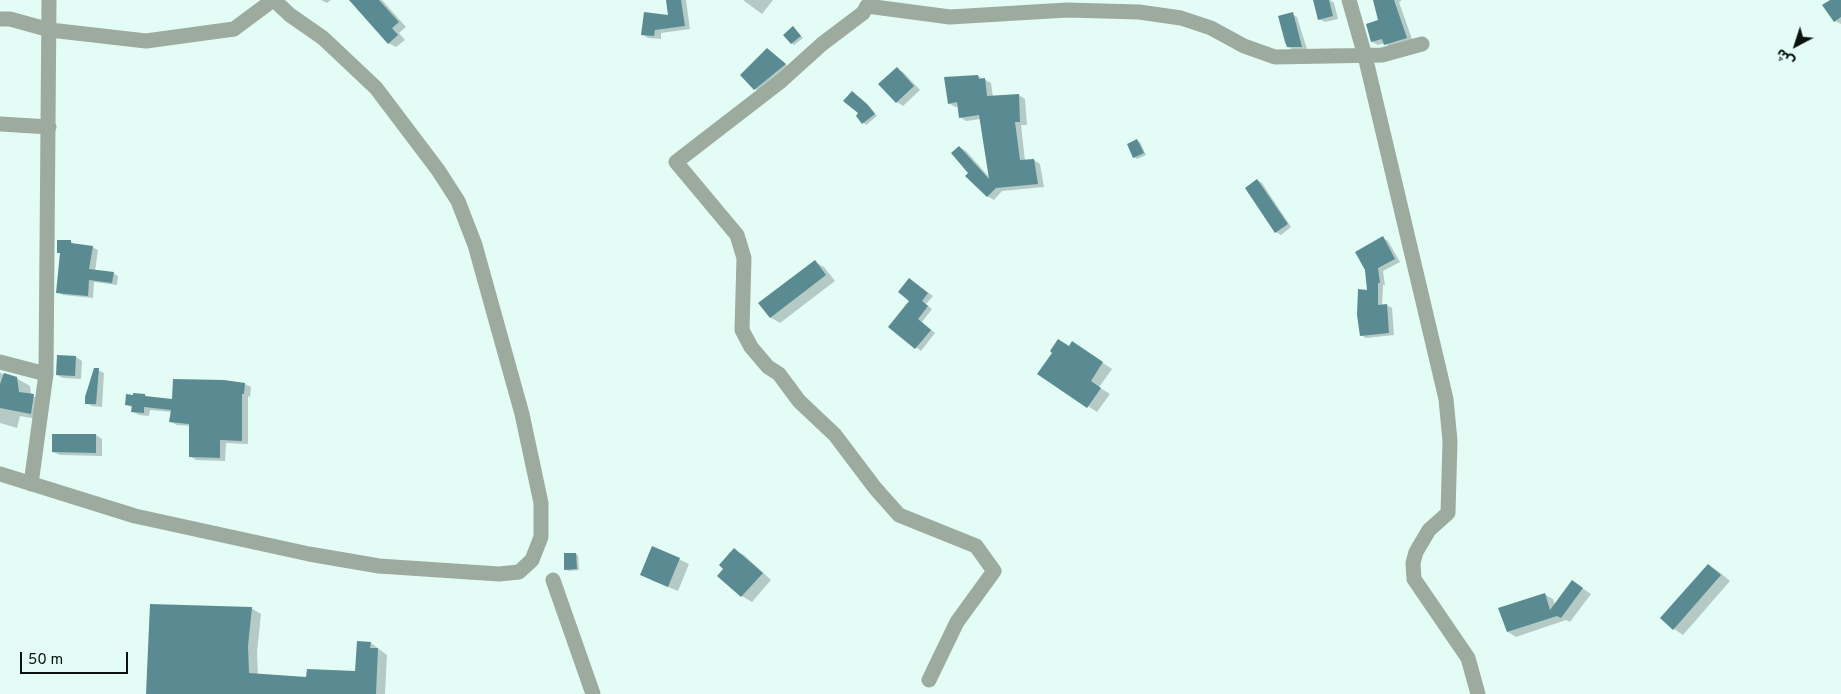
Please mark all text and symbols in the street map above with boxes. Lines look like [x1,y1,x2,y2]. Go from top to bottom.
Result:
north arrow [1771,20,1821,70]
text: ش [1773,44,1799,70]
scale bar [22,642,130,674]
text: 50 m [28,651,63,670]

